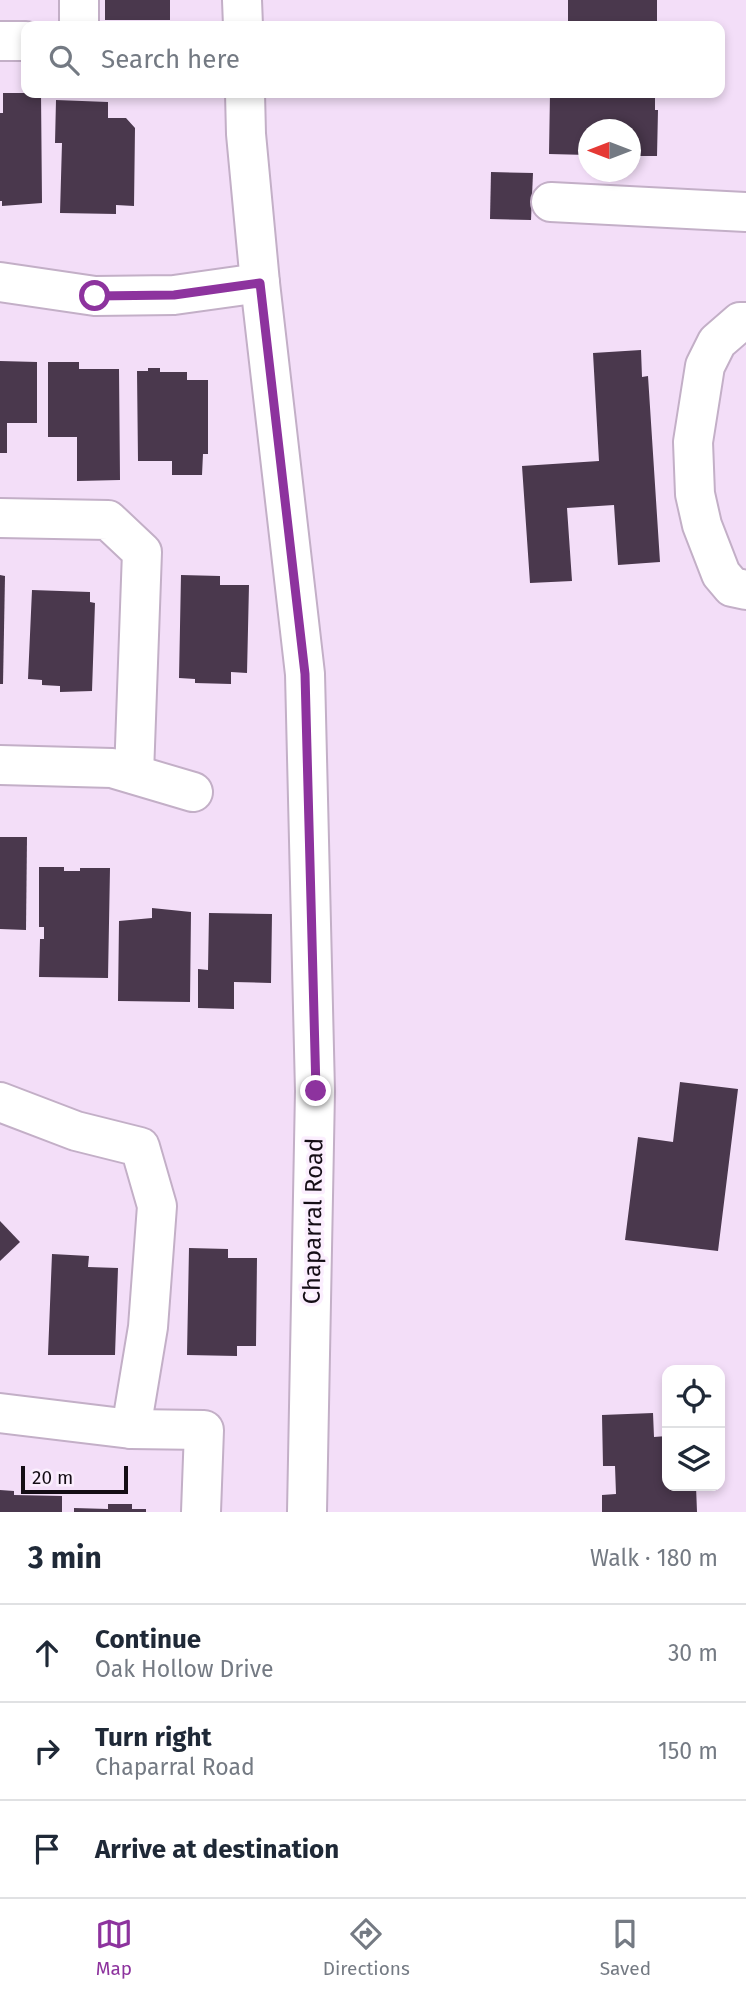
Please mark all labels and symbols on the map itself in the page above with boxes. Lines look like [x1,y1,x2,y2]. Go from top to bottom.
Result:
north arrow [578,119,641,182]
route start [79,280,110,311]
route end [300,1075,331,1106]
street label: Chaparral Road [298,1137,328,1305]
scale bar [21,1463,128,1495]

